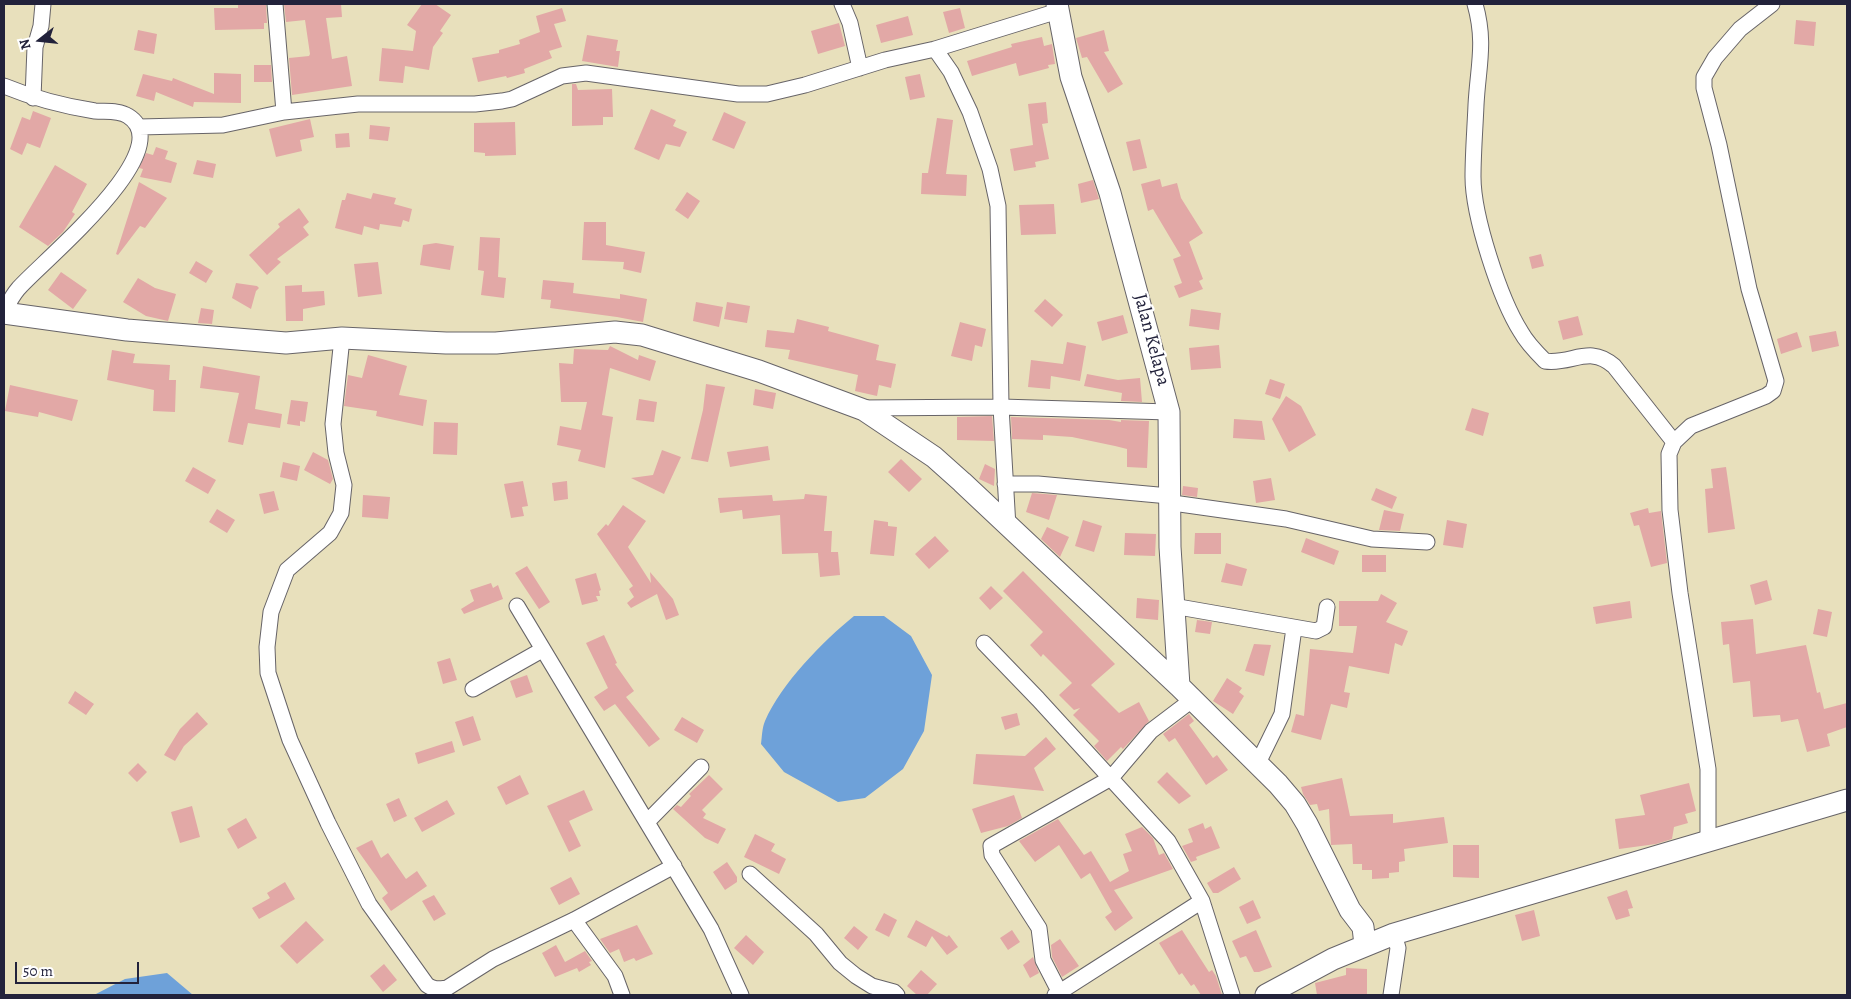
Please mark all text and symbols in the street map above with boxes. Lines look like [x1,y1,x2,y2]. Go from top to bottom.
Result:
north arrow [15,15,65,65]
text: N [15,37,36,52]
street label: Jalan Kelapa [1128,291,1174,389]
scale bar [18,952,141,984]
text: 50 m [23,961,53,981]

